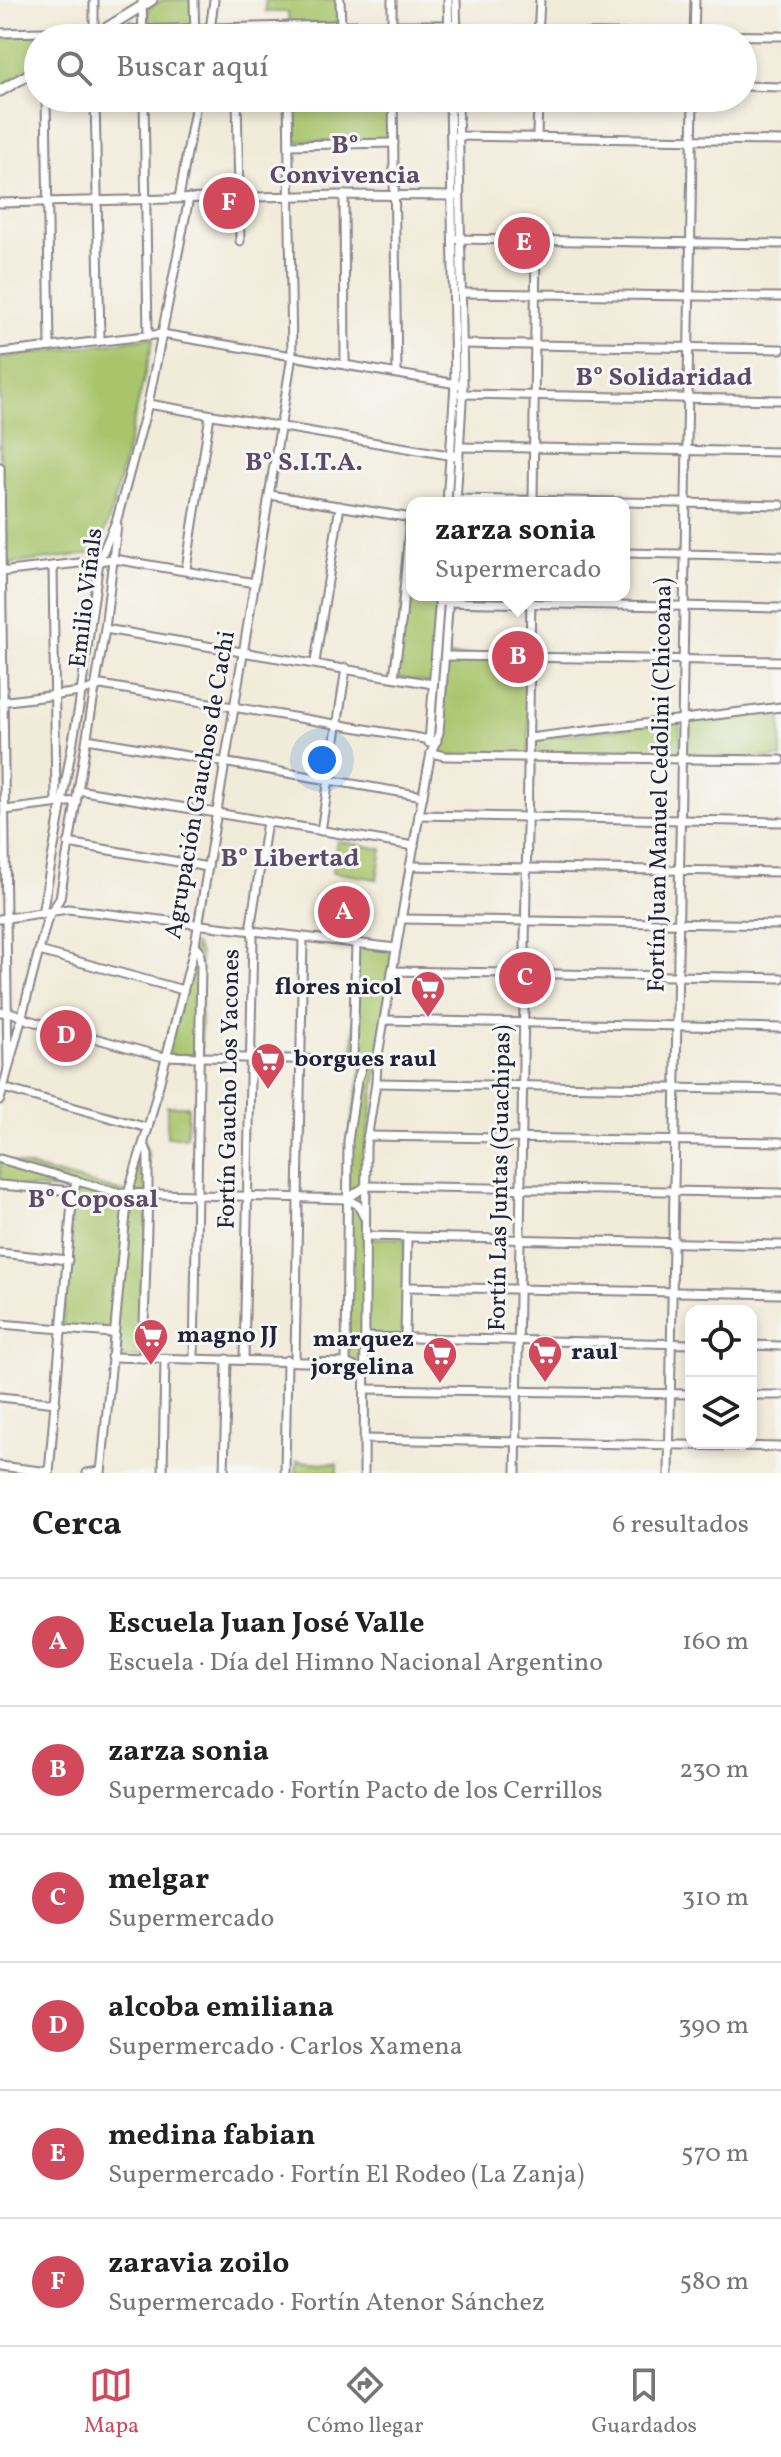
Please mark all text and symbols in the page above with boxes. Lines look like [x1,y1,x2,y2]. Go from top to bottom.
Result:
search box [24,24,757,112]
icon: search [52,46,96,90]
text: Buscar aquí [116,47,269,89]
district label: B° Convivencia [270,128,420,194]
pin: F [203,173,255,233]
pin: E [498,213,550,273]
district label: B° Solidaridad [576,360,753,396]
district label: B° S.I.T.A. [245,445,363,481]
popup [406,497,630,601]
text: zarza sonia [435,510,596,552]
street label: Emilio Viñals [62,526,112,670]
text: Supermercado [435,552,601,588]
street label: Fortín Juan Manuel Cedolini (Chicoana) [640,577,682,993]
pin: B [492,627,544,687]
street label: Agrupación Gauchos de Cachi [157,628,245,942]
your location [302,740,342,780]
district label: B° Libertad [221,841,360,877]
pin: A [318,882,370,942]
street label: Fortín Gaucho Los Yacones [211,948,249,1230]
pin: C [499,948,551,1008]
supermarket icon: flores nicol [409,969,447,1019]
place label: flores nicol [275,971,402,1005]
pin: D [40,1006,92,1066]
street label: Fortín Las Juntas (Guachipas) [481,1025,521,1331]
supermarket icon: borgues raul [249,1041,287,1091]
place label: borgues raul [294,1043,437,1077]
district label: B° Coposal [28,1182,158,1218]
map controls [685,1305,757,1449]
button: locate [685,1305,757,1377]
supermarket icon: magno JJ [132,1317,170,1367]
place label: magno JJ [177,1319,278,1353]
place label: marquez jorgelina [311,1323,414,1385]
supermarket icon: raul [526,1334,564,1384]
supermarket icon: marquez jorgelina [421,1335,459,1385]
place label: raul [571,1336,618,1370]
button: layers [685,1377,757,1449]
text: Cerca [32,1502,122,1549]
text: 6 resultados [612,1507,749,1543]
text: Escuela Juan José Valle [108,1603,425,1645]
text: A [49,1624,67,1660]
text: 160 m [682,1624,749,1660]
text: Escuela · Día del Himno Nacional Argentino [108,1645,603,1681]
text: zarza sonia [108,1731,269,1773]
text: B [49,1752,67,1788]
text: 230 m [679,1752,749,1788]
text: Supermercado · Fortín Pacto de los Cerrillos [108,1773,603,1809]
text: melgar [108,1859,209,1901]
text: C [50,1880,66,1916]
text: 310 m [682,1880,749,1916]
text: Supermercado [108,1901,274,1937]
text: alcoba emiliana [108,1987,334,2029]
text: D [48,2008,68,2044]
text: 390 m [678,2008,749,2044]
text: Supermercado · Carlos Xamena [108,2029,463,2065]
text: medina fabian [108,2115,316,2157]
text: E [50,2136,66,2172]
text: 570 m [681,2136,749,2172]
text: Supermercado · Fortín El Rodeo (La Zanja) [108,2157,584,2193]
text: zaravia zoilo [108,2243,289,2285]
text: F [50,2264,66,2300]
text: 580 m [679,2264,749,2300]
text: Supermercado · Fortín Atenor Sánchez [108,2285,545,2321]
tab: Mapa [84,2363,139,2442]
tab: Cómo llegar [307,2363,424,2442]
tab: Guardados [591,2363,697,2442]

